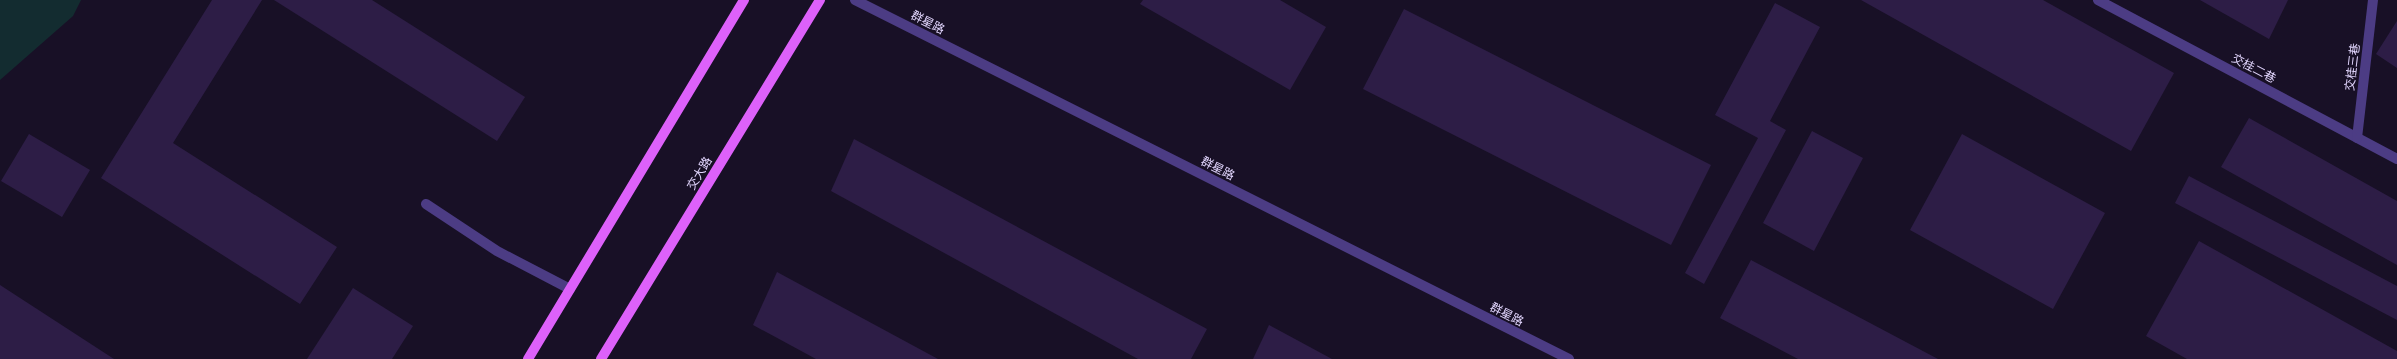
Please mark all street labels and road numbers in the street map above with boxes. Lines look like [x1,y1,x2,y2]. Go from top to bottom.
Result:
street label: 群星路 [908,6,948,38]
street label: 交桂三巷 [2341,42,2363,92]
street label: 交桂二巷 [2229,49,2279,87]
street label: 群星路 [1198,152,1238,184]
street label: 交大路 [682,153,716,193]
street label: 群星路 [1487,298,1527,330]

